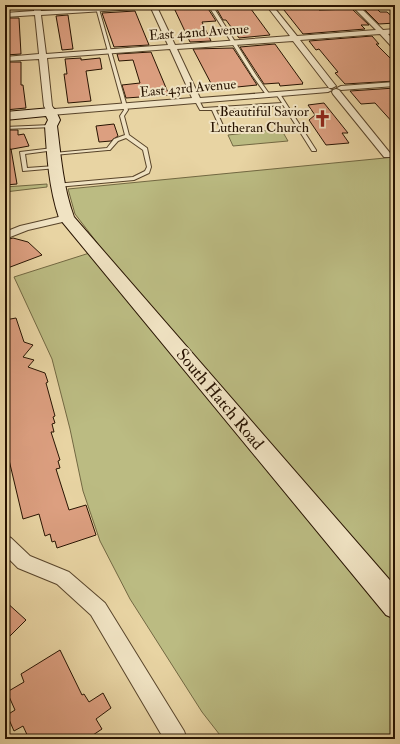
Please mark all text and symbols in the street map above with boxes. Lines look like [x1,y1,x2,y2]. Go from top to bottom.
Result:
street label: East 42nd Avenue [148,20,250,44]
street label: East 43rd Avenue [139,75,237,101]
place label: Beautiful Savior Lutheran Church [210,103,310,136]
church icon: Beautiful Savior Lutheran Church [312,109,332,129]
street label: South Hatch Road [172,344,269,454]

